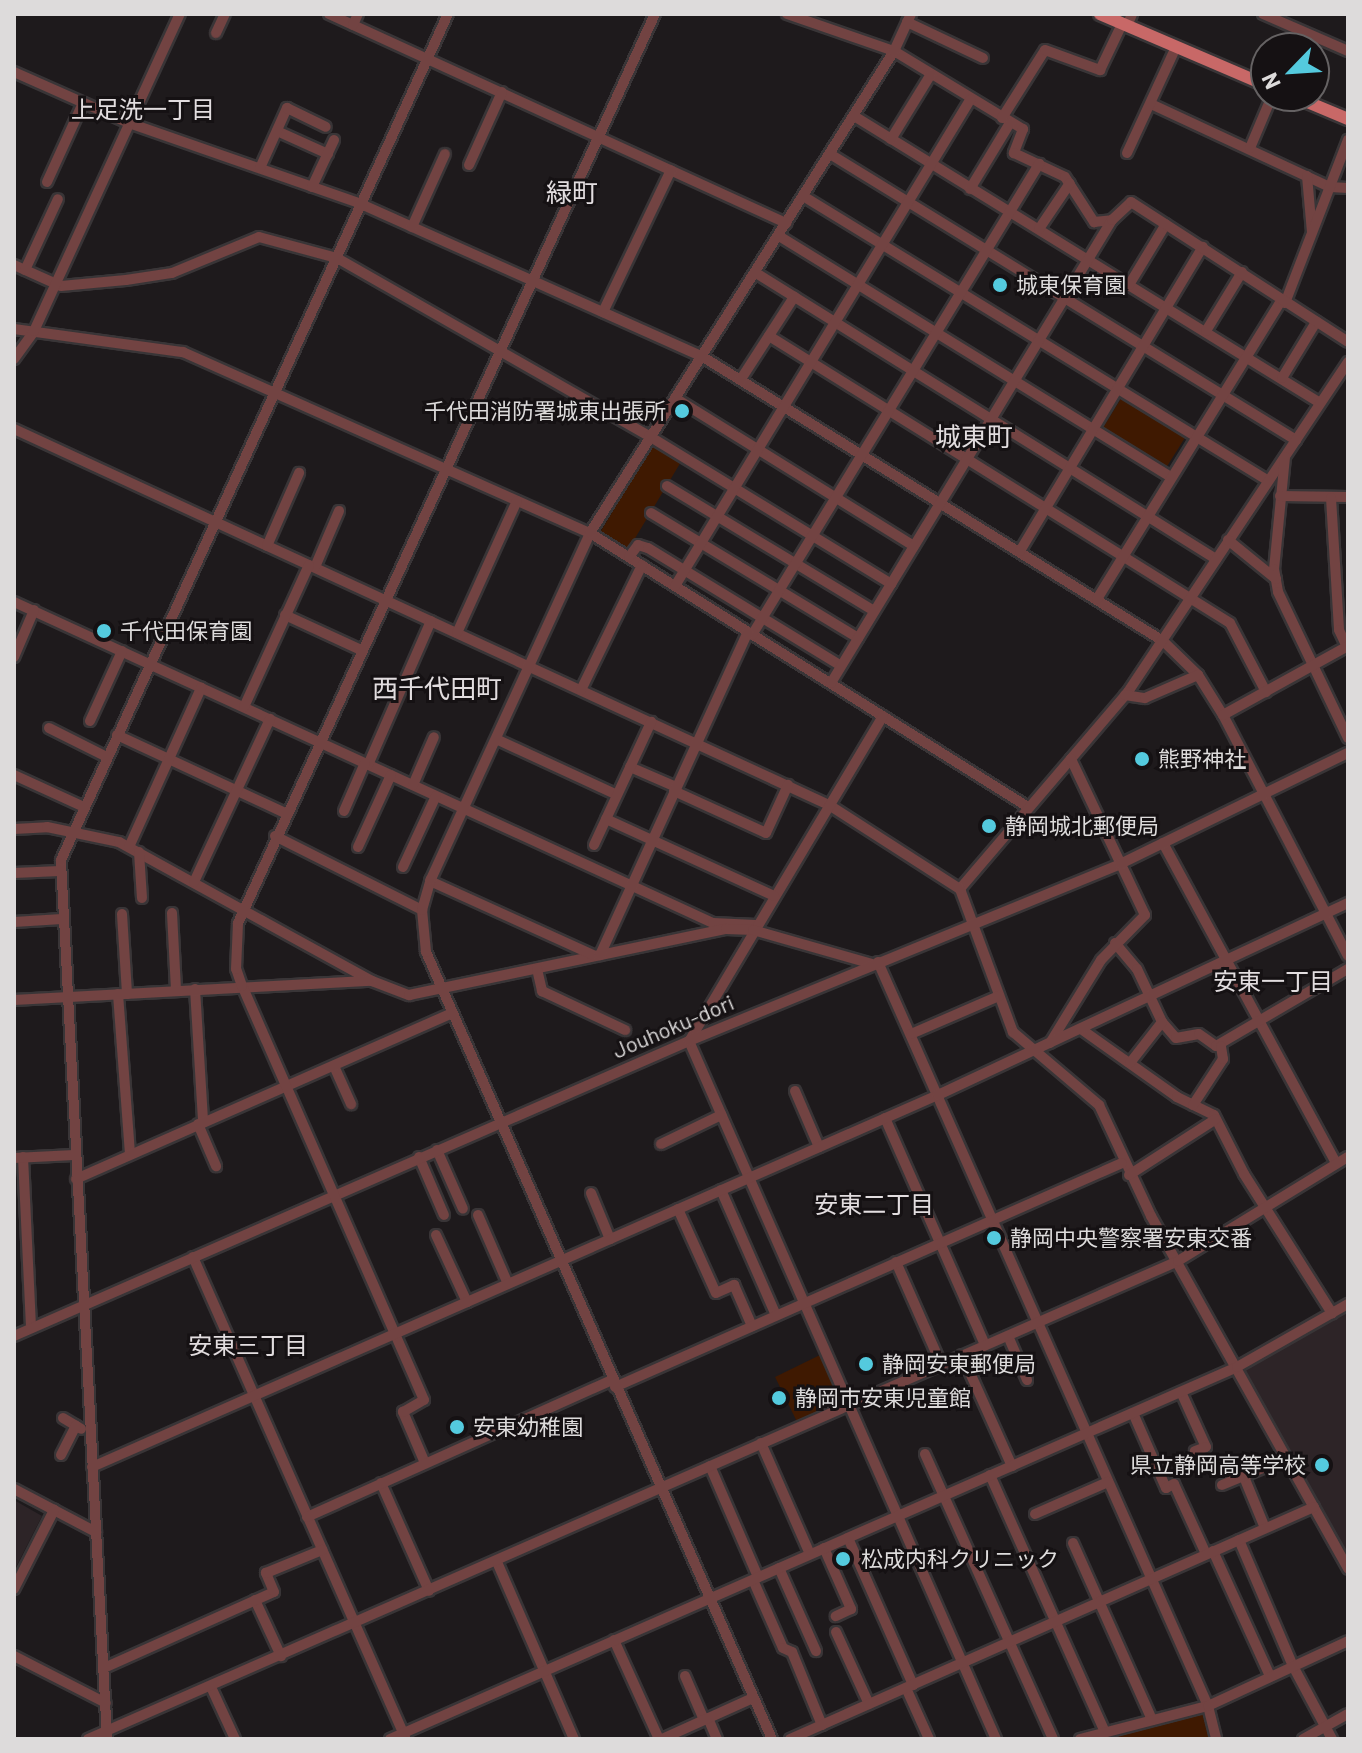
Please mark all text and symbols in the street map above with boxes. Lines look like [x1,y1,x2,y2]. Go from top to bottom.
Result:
north arrow [1250,32,1330,112]
text: N [1255,69,1285,93]
district label: 上足洗一丁目 [71,95,215,123]
district label: 緑町 [546,176,598,208]
place label: 城東保育園 [1016,272,1126,298]
marker: 城東保育園 [991,276,1009,294]
place label: 千代田消防署城東出張所 [424,398,666,424]
marker: 千代田消防署城東出張所 [673,402,691,420]
district label: 城東町 [935,420,1013,452]
place label: 千代田保育園 [120,618,252,644]
marker: 千代田保育園 [95,622,113,640]
district label: 西千代田町 [372,672,502,704]
place label: 熊野神社 [1158,746,1246,772]
marker: 熊野神社 [1133,750,1151,768]
place label: 静岡城北郵便局 [1005,813,1159,839]
marker: 静岡城北郵便局 [980,817,998,835]
district label: 安東一丁目 [1213,967,1333,995]
street label: Jouhoku-dori [608,989,738,1063]
district label: 安東二丁目 [814,1190,934,1218]
place label: 静岡中央警察署安東交番 [1010,1225,1252,1251]
marker: 静岡中央警察署安東交番 [985,1229,1003,1247]
district label: 安東三丁目 [188,1331,308,1359]
place label: 静岡安東郵便局 [882,1351,1036,1377]
marker: 静岡安東郵便局 [857,1355,875,1373]
place label: 静岡市安東児童館 [795,1385,971,1411]
marker: 静岡市安東児童館 [770,1389,788,1407]
place label: 安東幼稚園 [473,1414,583,1440]
marker: 安東幼稚園 [448,1418,466,1436]
place label: 県立静岡高等学校 [1130,1452,1306,1478]
marker: 県立静岡高等学校 [1313,1456,1331,1474]
place label: 松成内科クリニック [861,1546,1059,1572]
marker: 松成内科クリニック [832,1548,854,1570]

